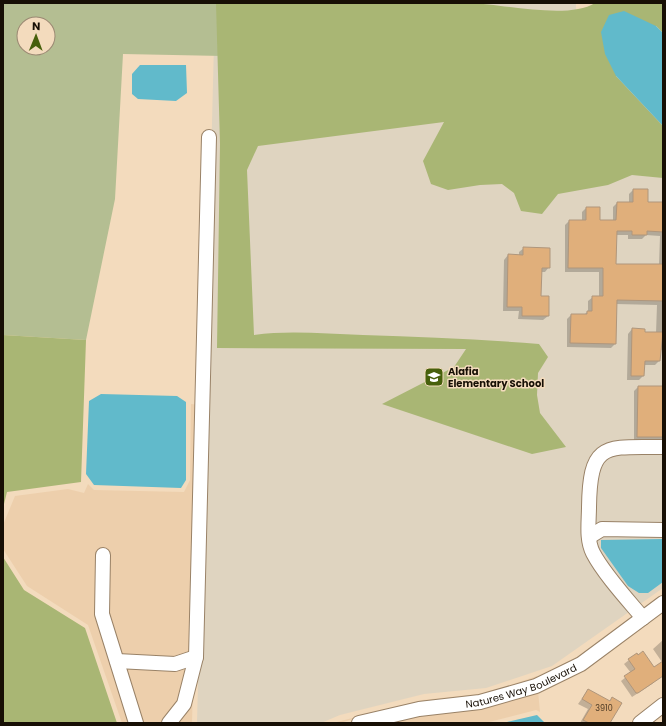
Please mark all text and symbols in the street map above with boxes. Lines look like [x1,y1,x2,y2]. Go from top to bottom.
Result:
north arrow [16,16,56,56]
text: N [32,18,40,34]
place label: Alafia Elementary School [448,364,544,391]
school or university icon: Alafia Elementary School [423,366,445,388]
street label: Natures Way Boulevard [465,660,579,712]
house number: 3910 [595,703,613,714]

